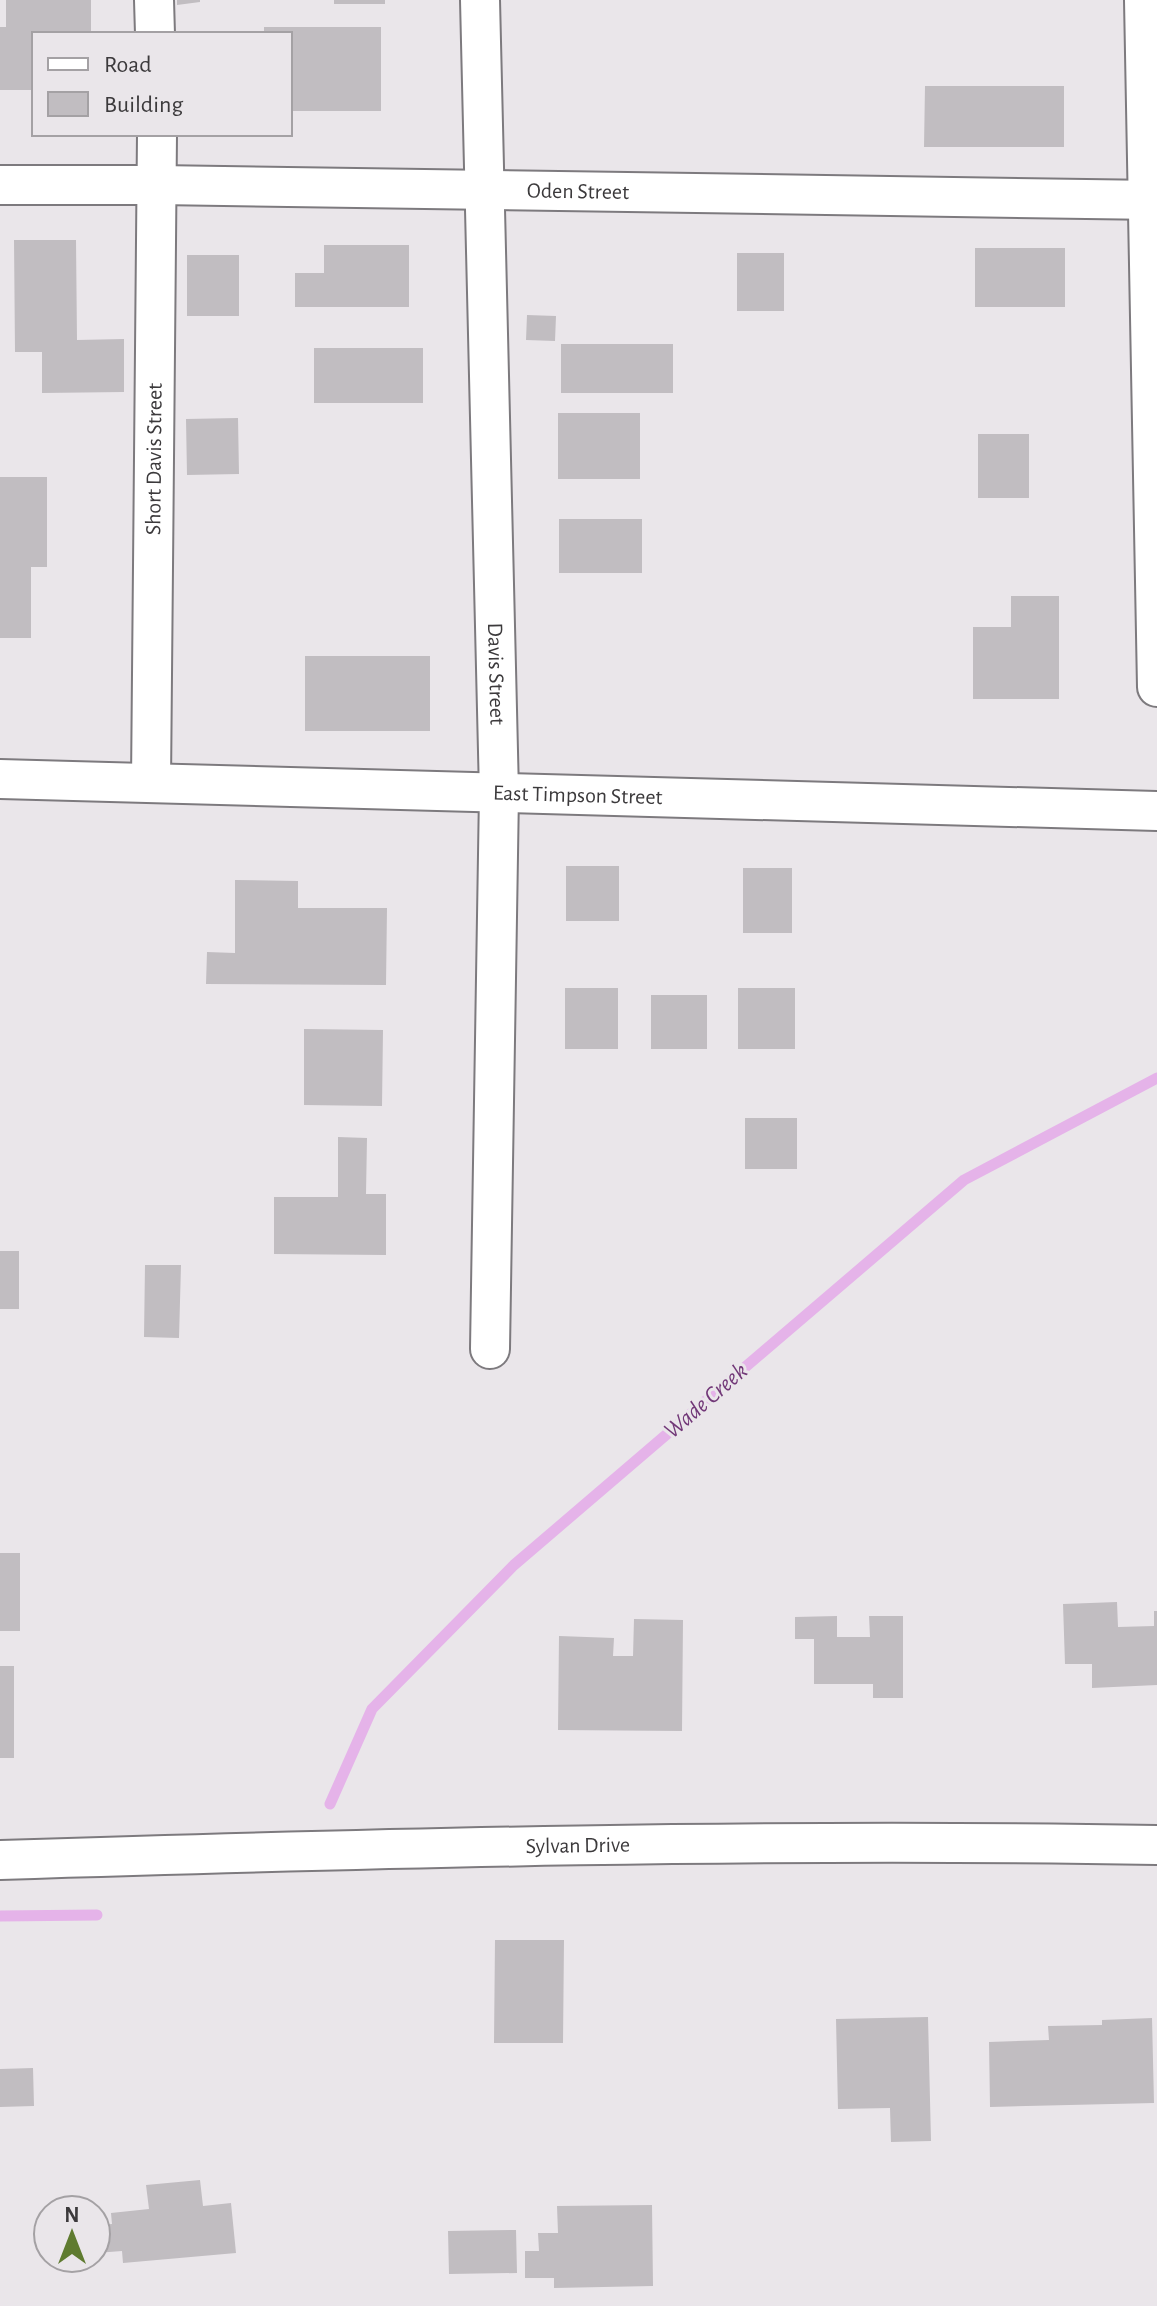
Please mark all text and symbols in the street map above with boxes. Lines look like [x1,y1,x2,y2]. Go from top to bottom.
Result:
legend [32,32,292,136]
text: Road [104,53,152,77]
text: Building [104,93,183,117]
street label: Oden Street [527,180,629,203]
street label: Short Davis Street [142,383,166,535]
street label: Davis Street [484,622,508,725]
street label: East Timpson Street [493,782,663,808]
water label: Wade Creek [660,1359,752,1443]
street label: Sylvan Drive [525,1834,630,1857]
north arrow [32,2194,112,2274]
text: N [64,2204,80,2226]

